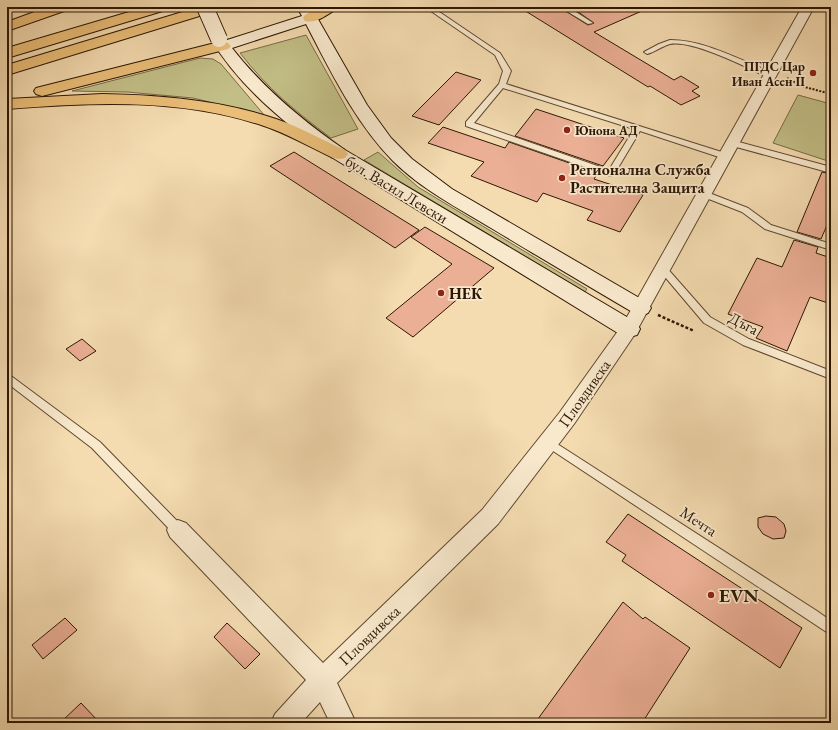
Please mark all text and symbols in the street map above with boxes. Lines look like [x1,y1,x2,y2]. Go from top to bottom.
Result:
place label: ПГДС Цар Иван Асен II [732,58,805,90]
marker: ПГДС Цар Иван Асен II [808,68,818,78]
place label: Юнона АД [575,122,638,139]
marker: Юнона АД [562,125,572,135]
street label: бул. Васил Левски [341,150,453,229]
place label: Регионална Служба Растителна Защита [570,159,712,198]
marker: Регионална Служба Растителна Защита [557,173,567,183]
place label: НЕК [449,283,483,304]
marker: НЕК [436,288,446,298]
street label: Дъга [725,307,763,340]
street label: Пловдивска [553,355,616,431]
street label: Мечта [676,502,722,542]
place label: EVN [719,583,759,608]
marker: EVN [706,590,716,600]
street label: Пловдивска [334,600,405,670]

